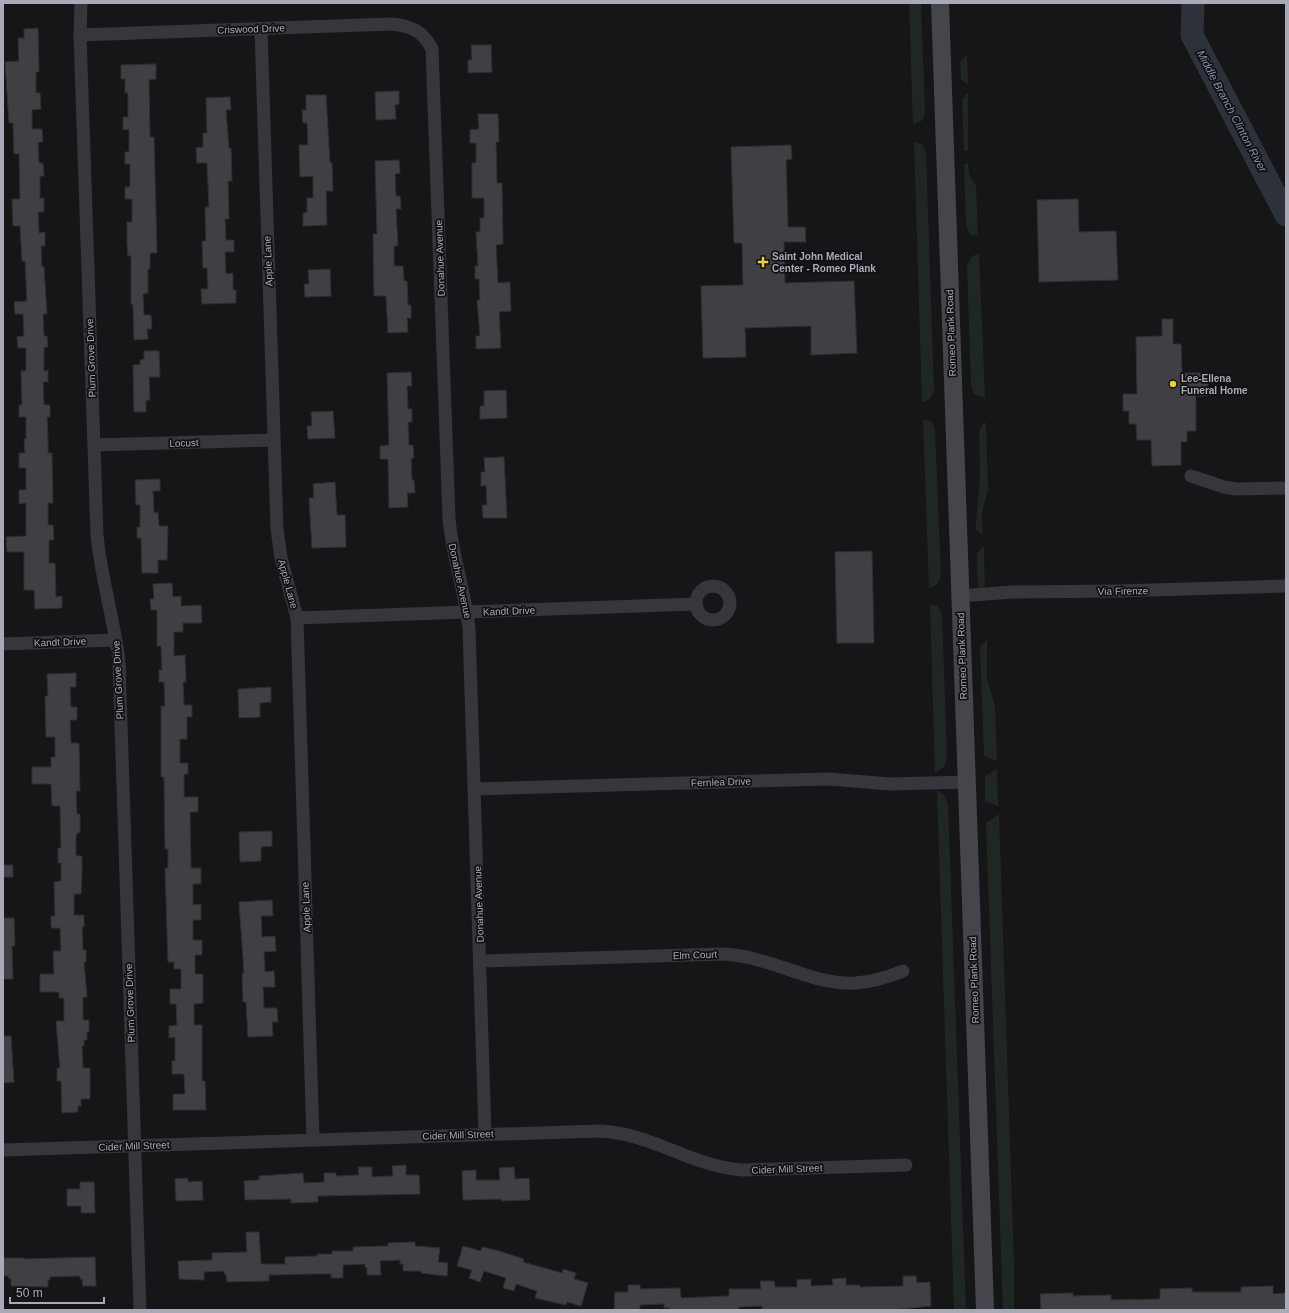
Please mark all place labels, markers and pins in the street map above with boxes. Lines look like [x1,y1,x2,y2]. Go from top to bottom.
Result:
place label: Saint John Medical Center - Romeo Plank [772,251,876,274]
marker: Saint John Medical Center - Romeo Plank [757,256,769,268]
place label: Lee-Ellena Funeral Home [1181,373,1248,396]
marker: Lee-Ellena Funeral Home [1168,379,1178,389]

